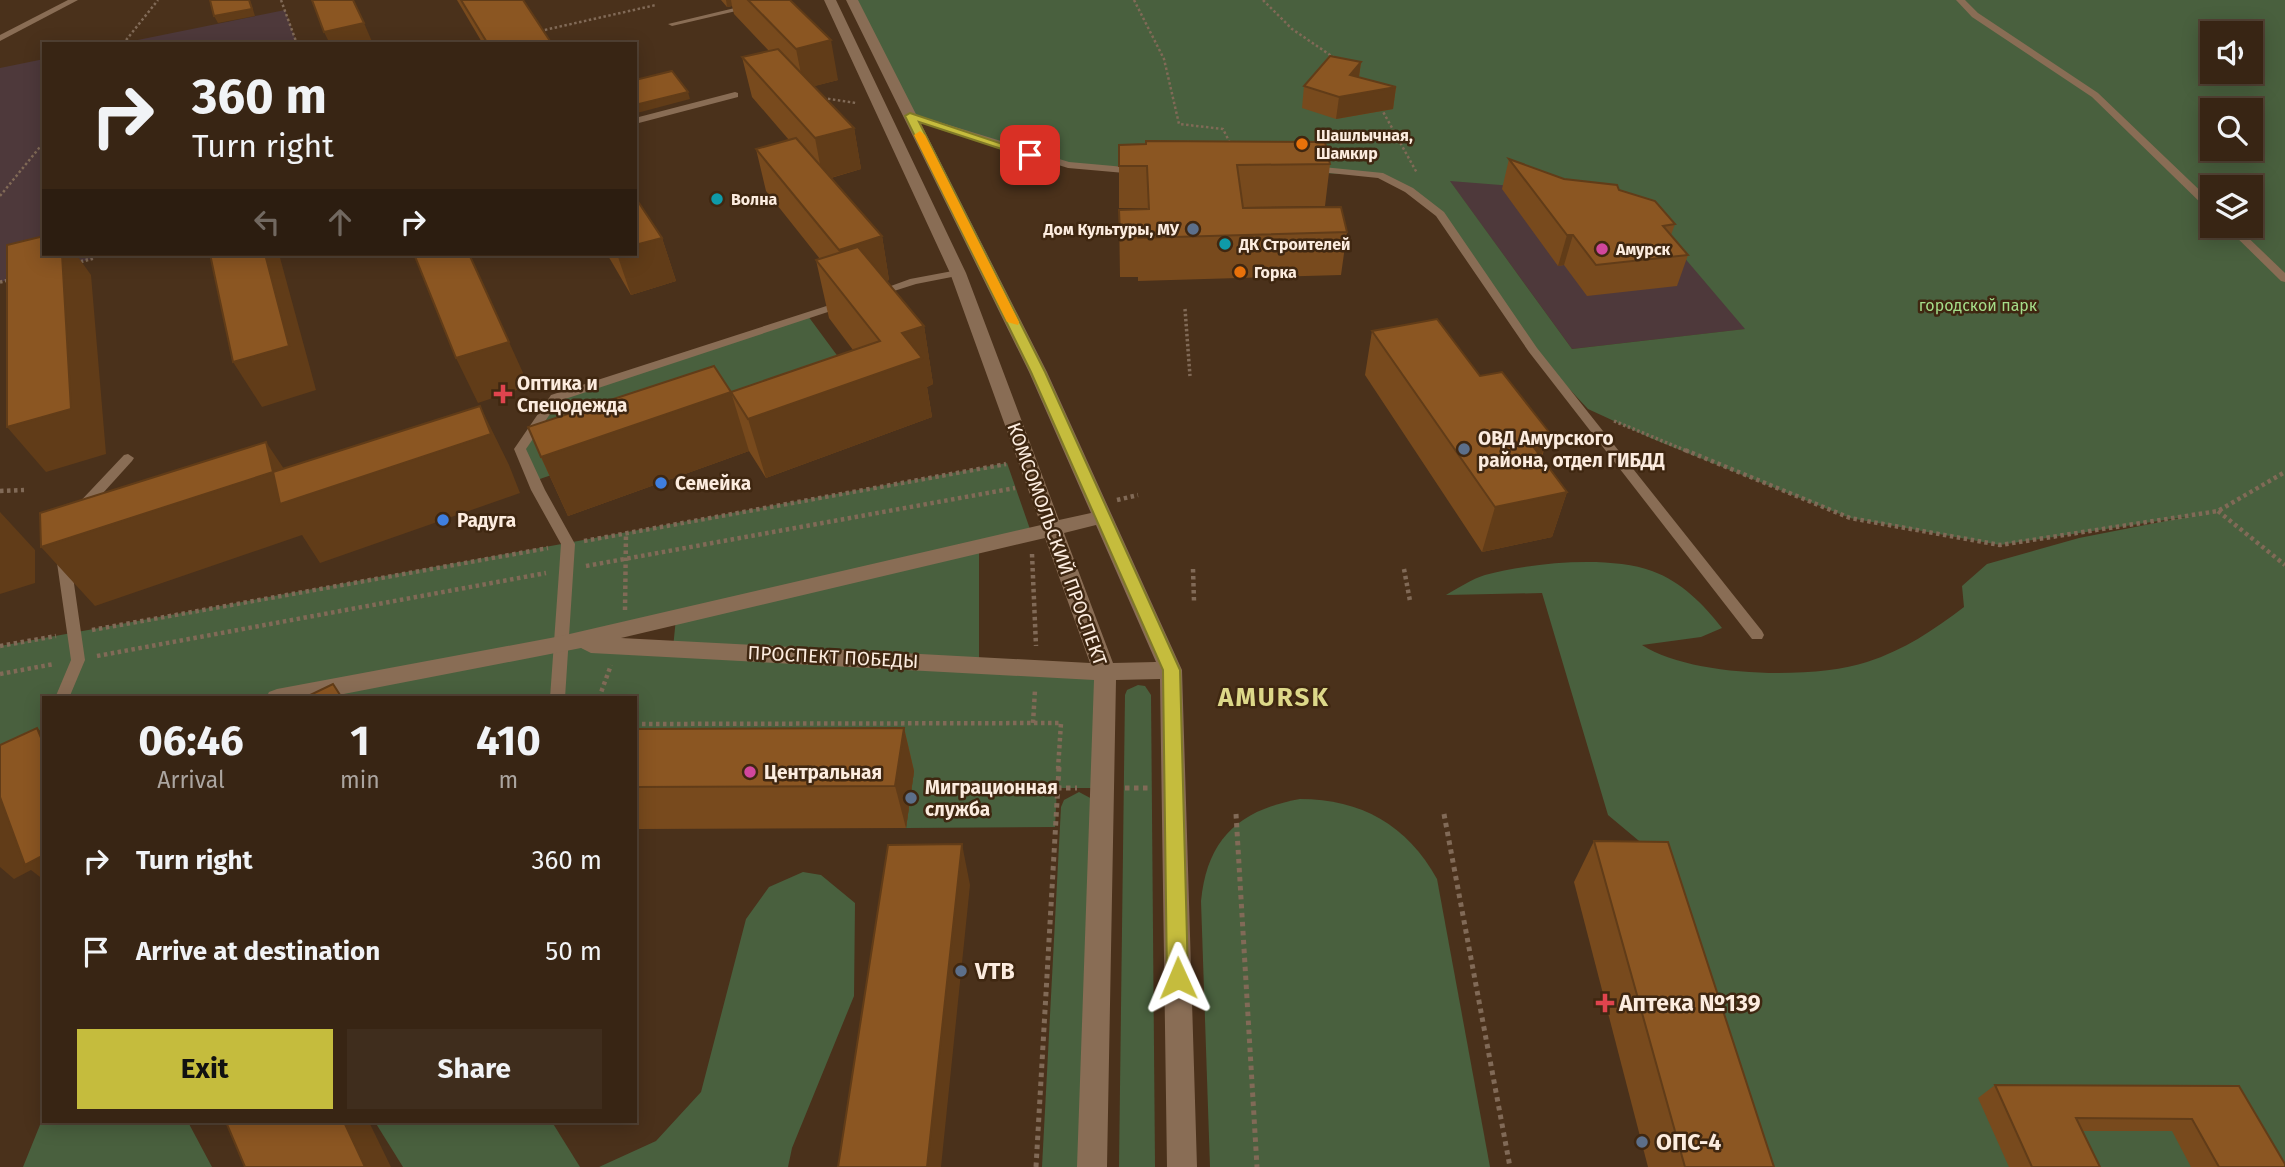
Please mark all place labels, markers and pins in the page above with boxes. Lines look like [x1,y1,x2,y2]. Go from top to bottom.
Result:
pin [1000,125,1060,185]
place label: Шашлычная, Шамкир [1316,126,1413,163]
marker: Шашлычная, Шамкир [1294,136,1310,152]
place label: Волна [731,190,778,209]
marker: Волна [709,191,725,207]
place label: Дом Культуры, МУ [1042,220,1180,239]
marker: Дом Культуры, МУ [1185,221,1201,237]
place label: ДК Строителей [1238,235,1350,254]
marker: ДК Строителей [1217,236,1233,252]
place label: Амурск [1615,240,1671,259]
marker: Амурск [1594,241,1610,257]
place label: Горка [1254,263,1297,282]
marker: Горка [1232,264,1248,280]
place label: Оптика и Спецодежда [517,372,627,417]
marker: Оптика и Спецодежда [495,386,511,402]
place label: ОВД Амурского района, отдел ГИБДД [1478,427,1665,472]
marker: ОВД Амурского района, отдел ГИБДД [1456,441,1472,457]
place label: Семейка [675,472,751,495]
marker: Семейка [653,475,669,491]
place label: Радуга [457,509,516,532]
marker: Радуга [435,512,451,528]
place label: Центральная [764,761,882,784]
marker: Центральная [742,764,758,780]
place label: Миграционная служба [925,776,1058,821]
marker: Миграционная служба [903,790,919,806]
place label: VTB [974,957,1015,985]
marker: VTB [953,963,969,979]
place label: Аптека №139 [1618,989,1761,1017]
marker: Аптека №139 [1597,995,1613,1011]
place label: ОПС-4 [1656,1128,1721,1156]
marker: ОПС-4 [1634,1134,1650,1150]

